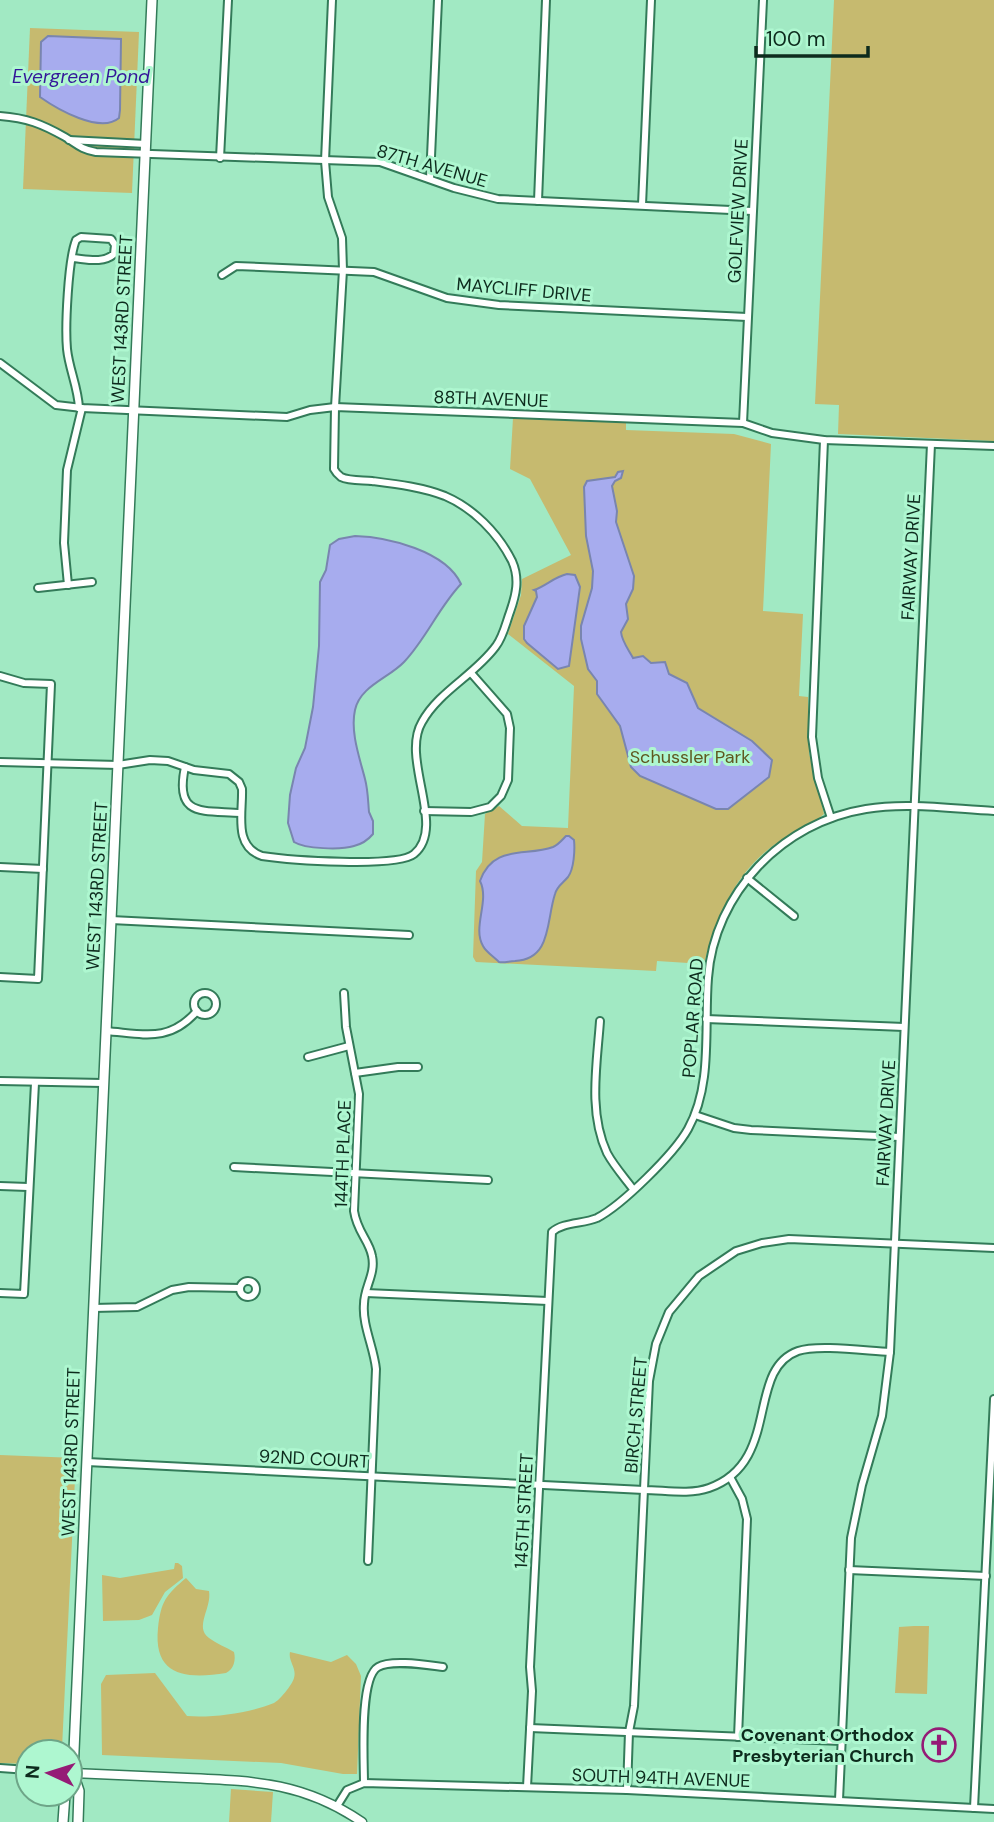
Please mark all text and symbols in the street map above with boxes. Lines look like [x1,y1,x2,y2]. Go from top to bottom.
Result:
scale bar [756,14,868,58]
text: 100 m [766,25,826,53]
water label: Evergreen Pond [12,64,151,89]
street label: GOLFVIEW DRIVE [722,138,754,284]
street label: 87TH AVENUE [374,139,490,193]
street label: WEST 143RD STREET [106,234,138,404]
street label: MAYCLIFF DRIVE [455,272,593,308]
street label: 88TH AVENUE [433,385,549,413]
street label: FAIRWAY DRIVE [896,493,926,621]
park label: Schussler Park [630,745,750,769]
street label: WEST 143RD STREET [81,801,113,971]
street label: POPLAR ROAD [677,957,709,1079]
street label: FAIRWAY DRIVE [871,1059,901,1187]
street label: 144TH PLACE [329,1100,357,1208]
street label: BIRCH STREET [619,1356,653,1474]
street label: WEST 143RD STREET [56,1367,86,1537]
street label: 92ND COURT [258,1444,370,1474]
street label: 145TH STREET [509,1453,539,1569]
place label: Covenant Orthodox Presbyterian Church [732,1723,914,1768]
church icon: Covenant Orthodox Presbyterian Church [920,1726,958,1764]
north arrow [14,1738,84,1808]
street label: SOUTH 94TH AVENUE [571,1763,751,1793]
text: N [20,1764,45,1780]

